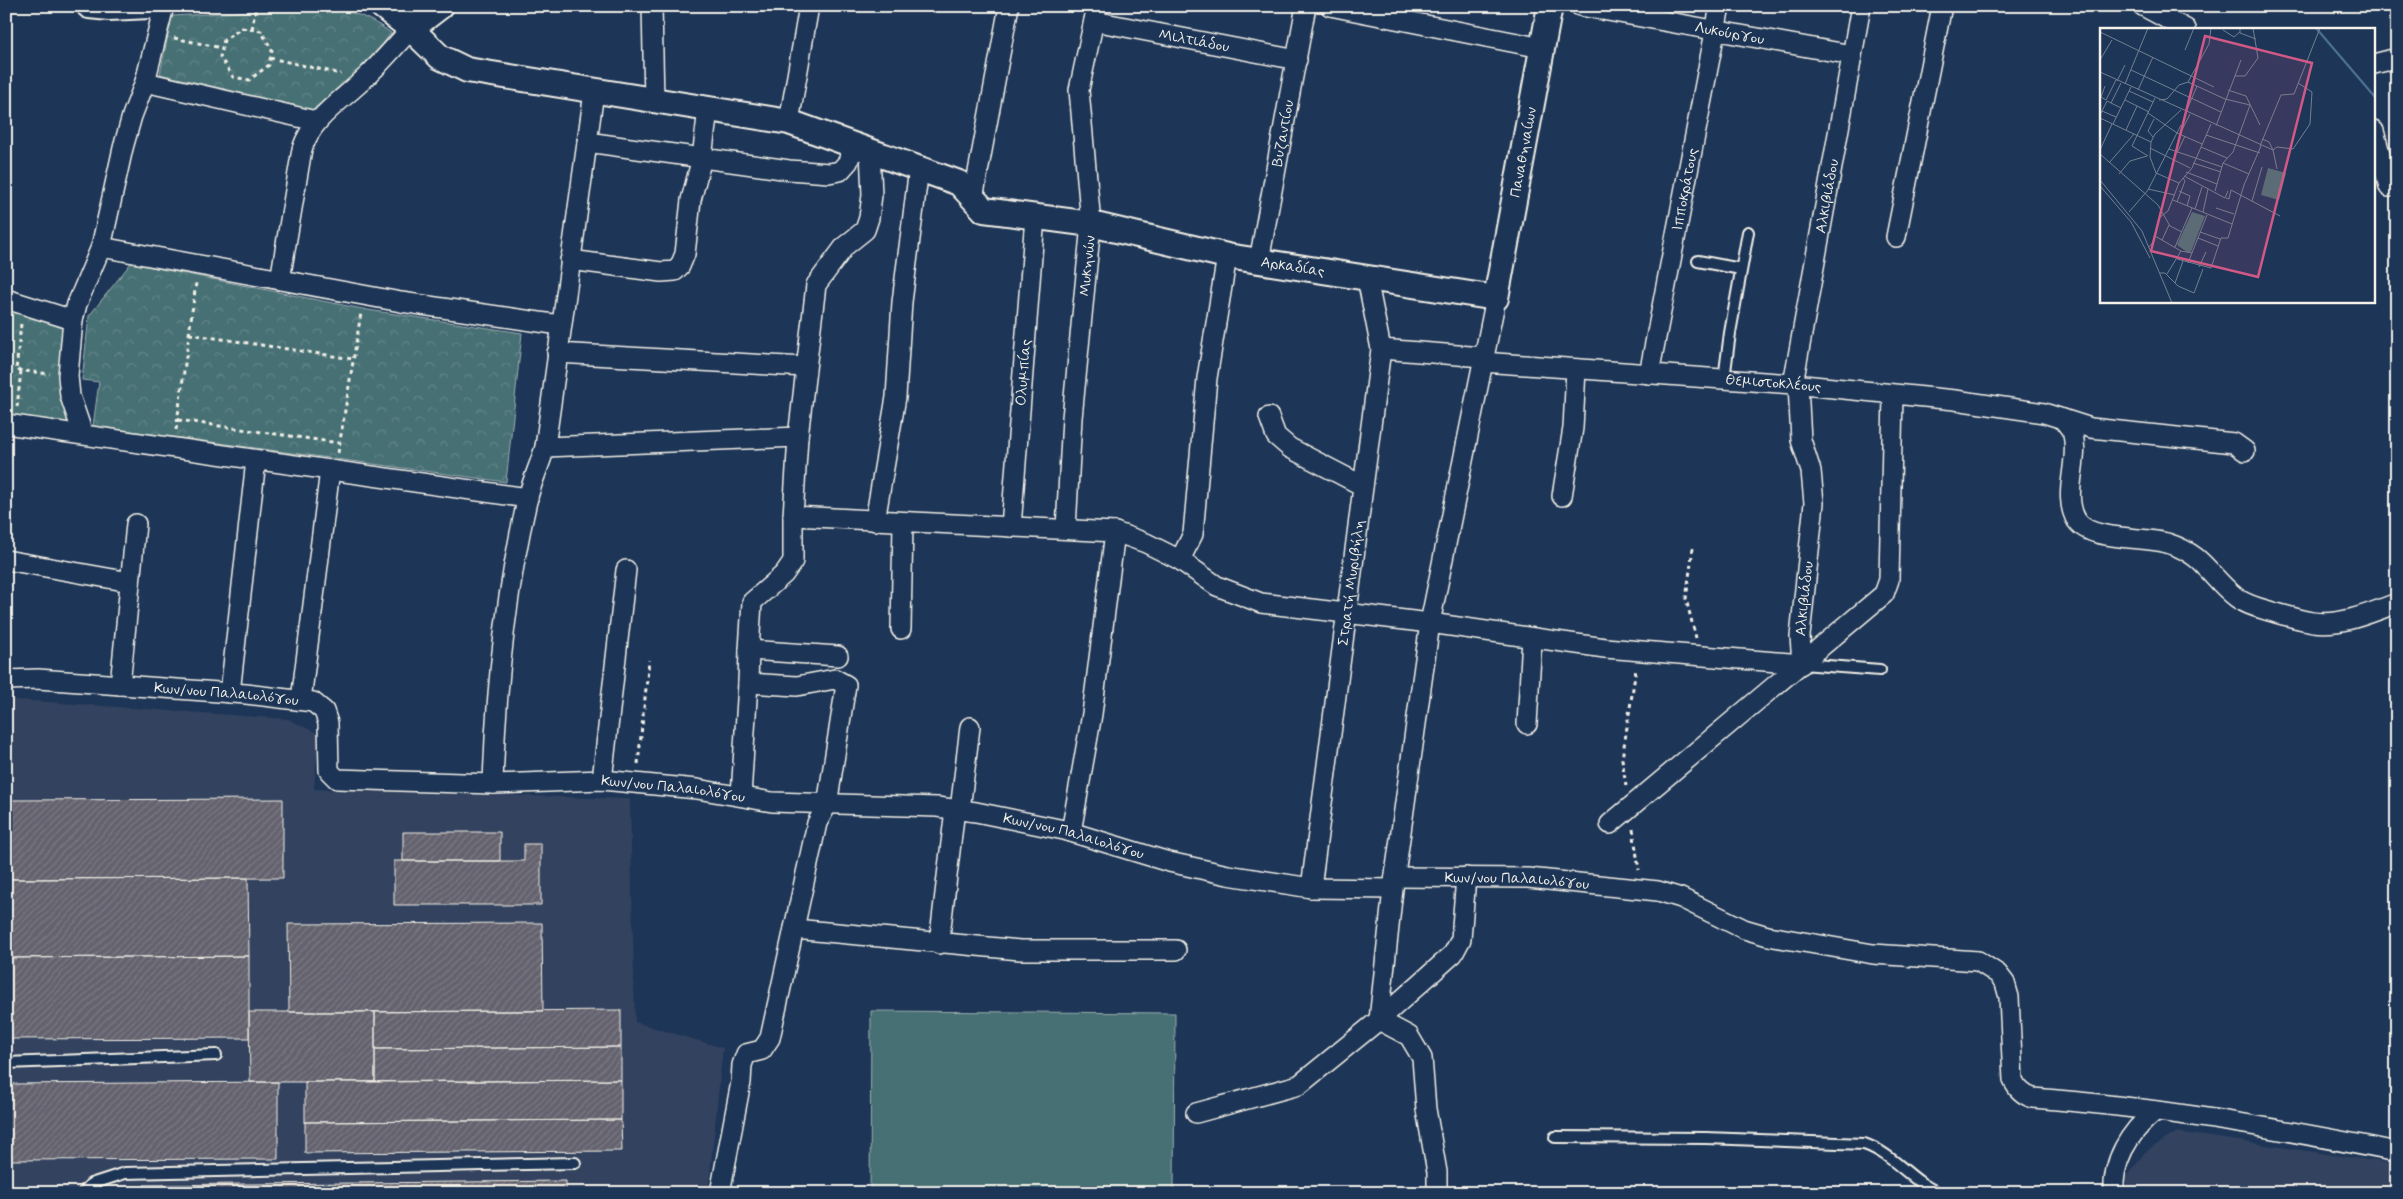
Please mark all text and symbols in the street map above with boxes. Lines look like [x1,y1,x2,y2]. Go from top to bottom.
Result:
street label: Λυκούργου [1693,18,1766,50]
street label: Μιλτιάδου [1157,25,1231,58]
inset map [2100,28,2376,302]
street label: Βυζαντίου [1268,98,1300,168]
street label: Παναθηναίων [1506,105,1542,199]
street label: Ιπποκράτους [1668,146,1703,233]
street label: Αλκιβιάδου [1811,157,1844,235]
street label: Μυκηνών [1075,234,1101,297]
street label: Αρκαδίας [1259,252,1326,282]
street label: Ολυμπίας [1011,338,1037,407]
street label: Θεμιστοκλέους [1724,370,1823,398]
street label: Στρατή Μυριβήλη [1334,518,1370,647]
street label: Αλκιβιάδου [1791,560,1819,637]
street label: Κων/νου Παλαιολόγου [153,678,300,711]
street label: Κων/νου Παλαιολόγου [600,771,747,808]
street label: Κων/νου Παλαιολόγου [1001,809,1147,865]
street label: Κων/νου Παλαιολόγου [1444,868,1590,895]

